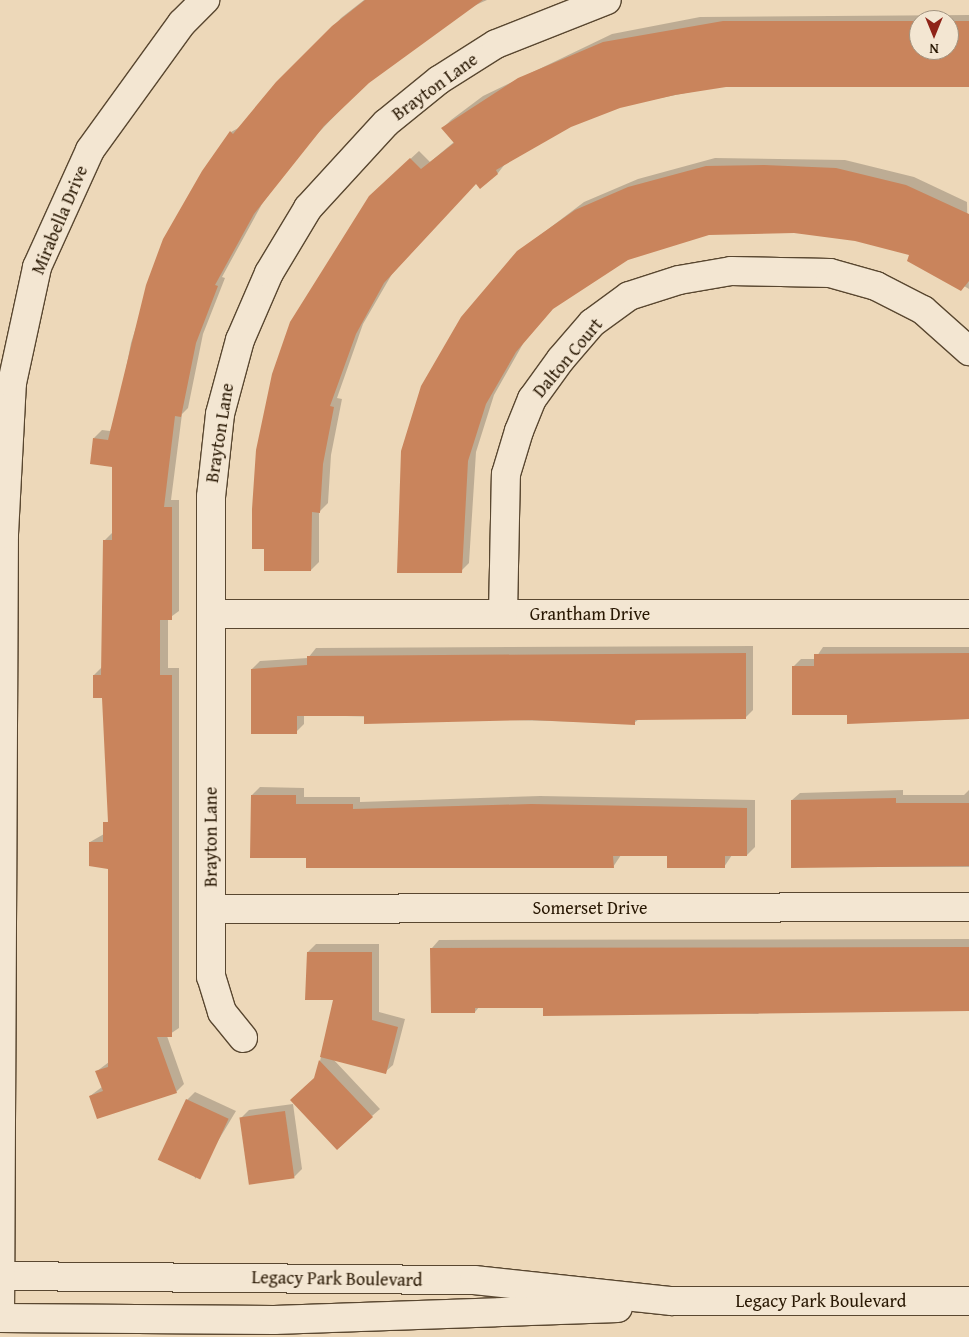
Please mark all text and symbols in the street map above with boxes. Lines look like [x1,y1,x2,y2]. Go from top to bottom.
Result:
north arrow [909,10,959,60]
text: N [929,39,939,59]
street label: Brayton Lane [388,49,482,125]
street label: Mirabella Drive [27,162,93,278]
street label: Dalton Court [529,314,607,402]
street label: Brayton Lane [201,382,239,484]
street label: Grantham Drive [530,603,650,625]
street label: Brayton Lane [200,787,222,887]
street label: Somerset Drive [533,897,647,919]
street label: Legacy Park Boulevard [251,1267,423,1291]
street label: Legacy Park Boulevard [736,1290,906,1312]

